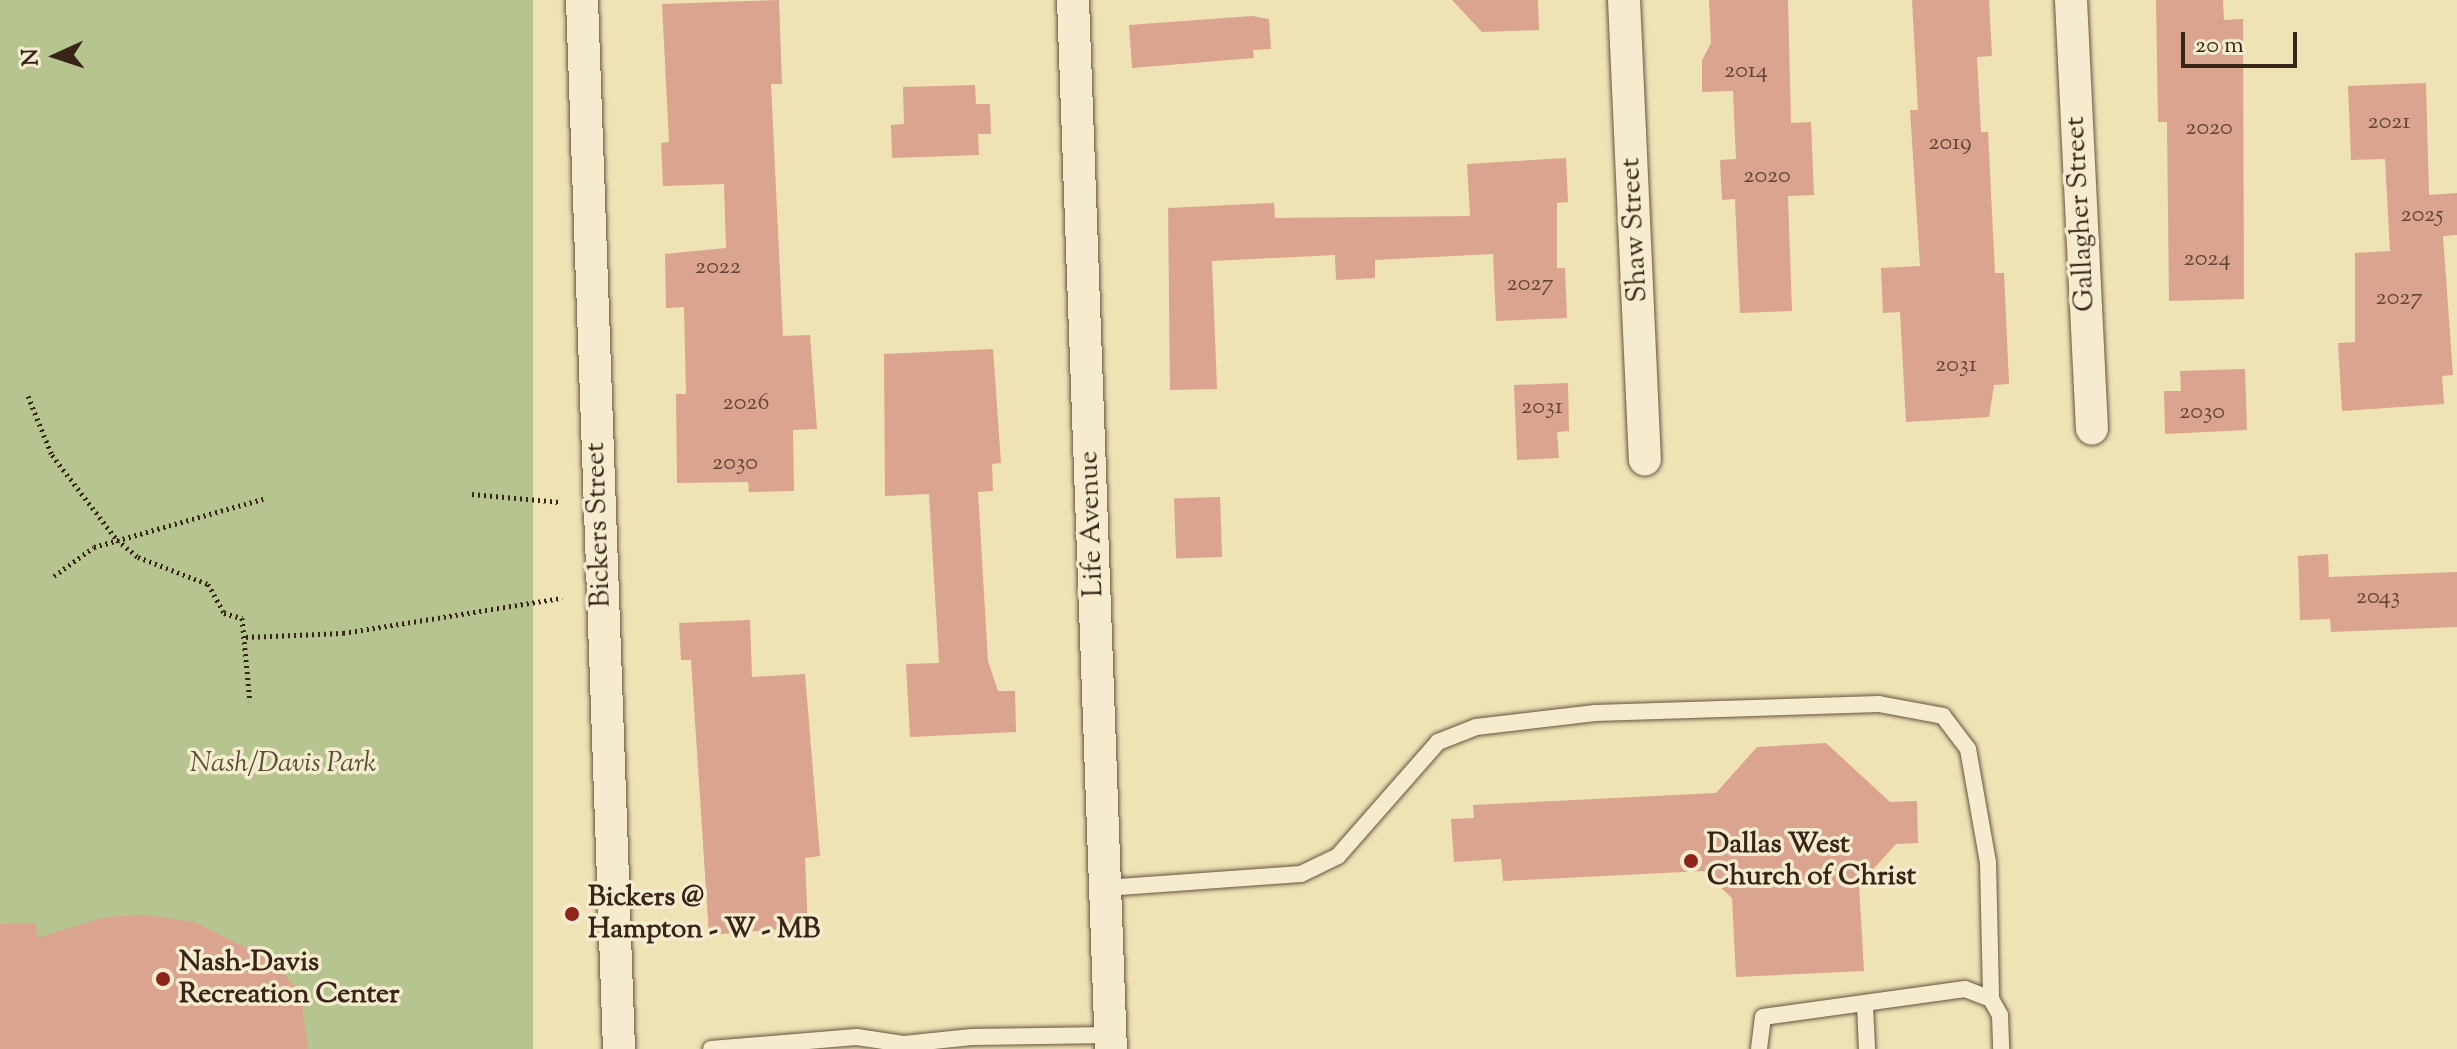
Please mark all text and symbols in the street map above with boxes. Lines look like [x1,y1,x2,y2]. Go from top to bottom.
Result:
north arrow [16,16,96,96]
scale bar [2185,16,2301,66]
text: 20 m [2195,29,2244,63]
text: N [16,48,48,67]
house number: 2014 [1724,58,1768,86]
house number: 2021 [2367,109,2411,137]
street label: Gallagher Street [2059,115,2103,313]
house number: 2020 [2185,115,2233,143]
house number: 2019 [1928,130,1972,158]
street label: Shaw Street [1614,157,1656,303]
house number: 2020 [1743,163,1791,191]
house number: 2025 [2400,202,2444,230]
house number: 2024 [2183,246,2231,274]
house number: 2022 [695,254,741,282]
house number: 2027 [1507,271,1553,299]
house number: 2027 [2376,285,2422,313]
house number: 2031 [1935,352,1977,380]
house number: 2026 [723,390,769,418]
house number: 2031 [1521,394,1563,422]
house number: 2030 [2179,399,2225,427]
street label: Bickers Street [579,442,619,608]
house number: 2030 [712,450,758,478]
street label: Life Avenue [1073,450,1111,598]
house number: 2043 [2356,584,2400,612]
park label: Nash/Davis Park [190,747,376,781]
place label: Dallas West Church of Christ [1707,828,1916,894]
marker: Dallas West Church of Christ [1682,852,1700,870]
place label: Bickers @ Hampton - W - MB [588,881,820,947]
marker: Bickers @ Hampton - W - MB [563,905,581,923]
place label: Nash-Davis Recreation Center [179,946,400,1012]
marker: Nash-Davis Recreation Center [154,970,172,988]

